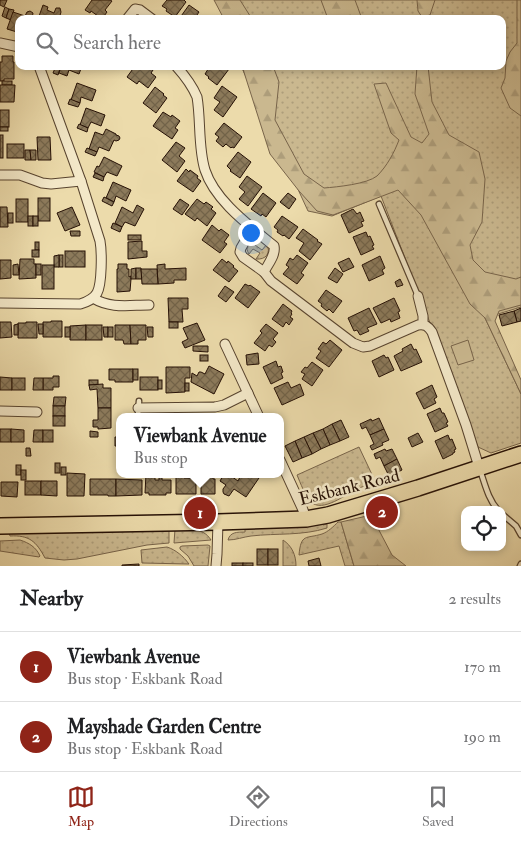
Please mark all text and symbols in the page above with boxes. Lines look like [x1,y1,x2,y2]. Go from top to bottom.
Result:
search box [15,15,506,70]
icon: search [33,29,61,57]
text: Search here [73,31,161,55]
your location [238,220,264,246]
popup [116,413,284,478]
text: Viewbank Avenue [133,424,267,448]
text: Bus stop [133,448,188,468]
street label: Eskbank Road [296,464,402,511]
pin: 2 [366,493,398,531]
pin: 1 [184,494,216,532]
map controls [461,506,506,551]
button: locate [461,506,506,551]
text: Nearby [20,585,83,612]
text: 2 results [448,589,501,609]
text: Viewbank Avenue [67,645,200,669]
text: 1 [33,657,39,677]
text: 170 m [464,657,501,677]
text: Bus stop · Eskbank Road [67,669,223,689]
text: Mayshade Garden Centre [67,715,261,739]
text: 2 [32,727,40,747]
text: 190 m [463,727,501,747]
text: Bus stop · Eskbank Road [67,739,223,759]
tab: Map [67,783,95,830]
tab: Directions [229,783,288,830]
tab: Saved [422,783,454,830]

